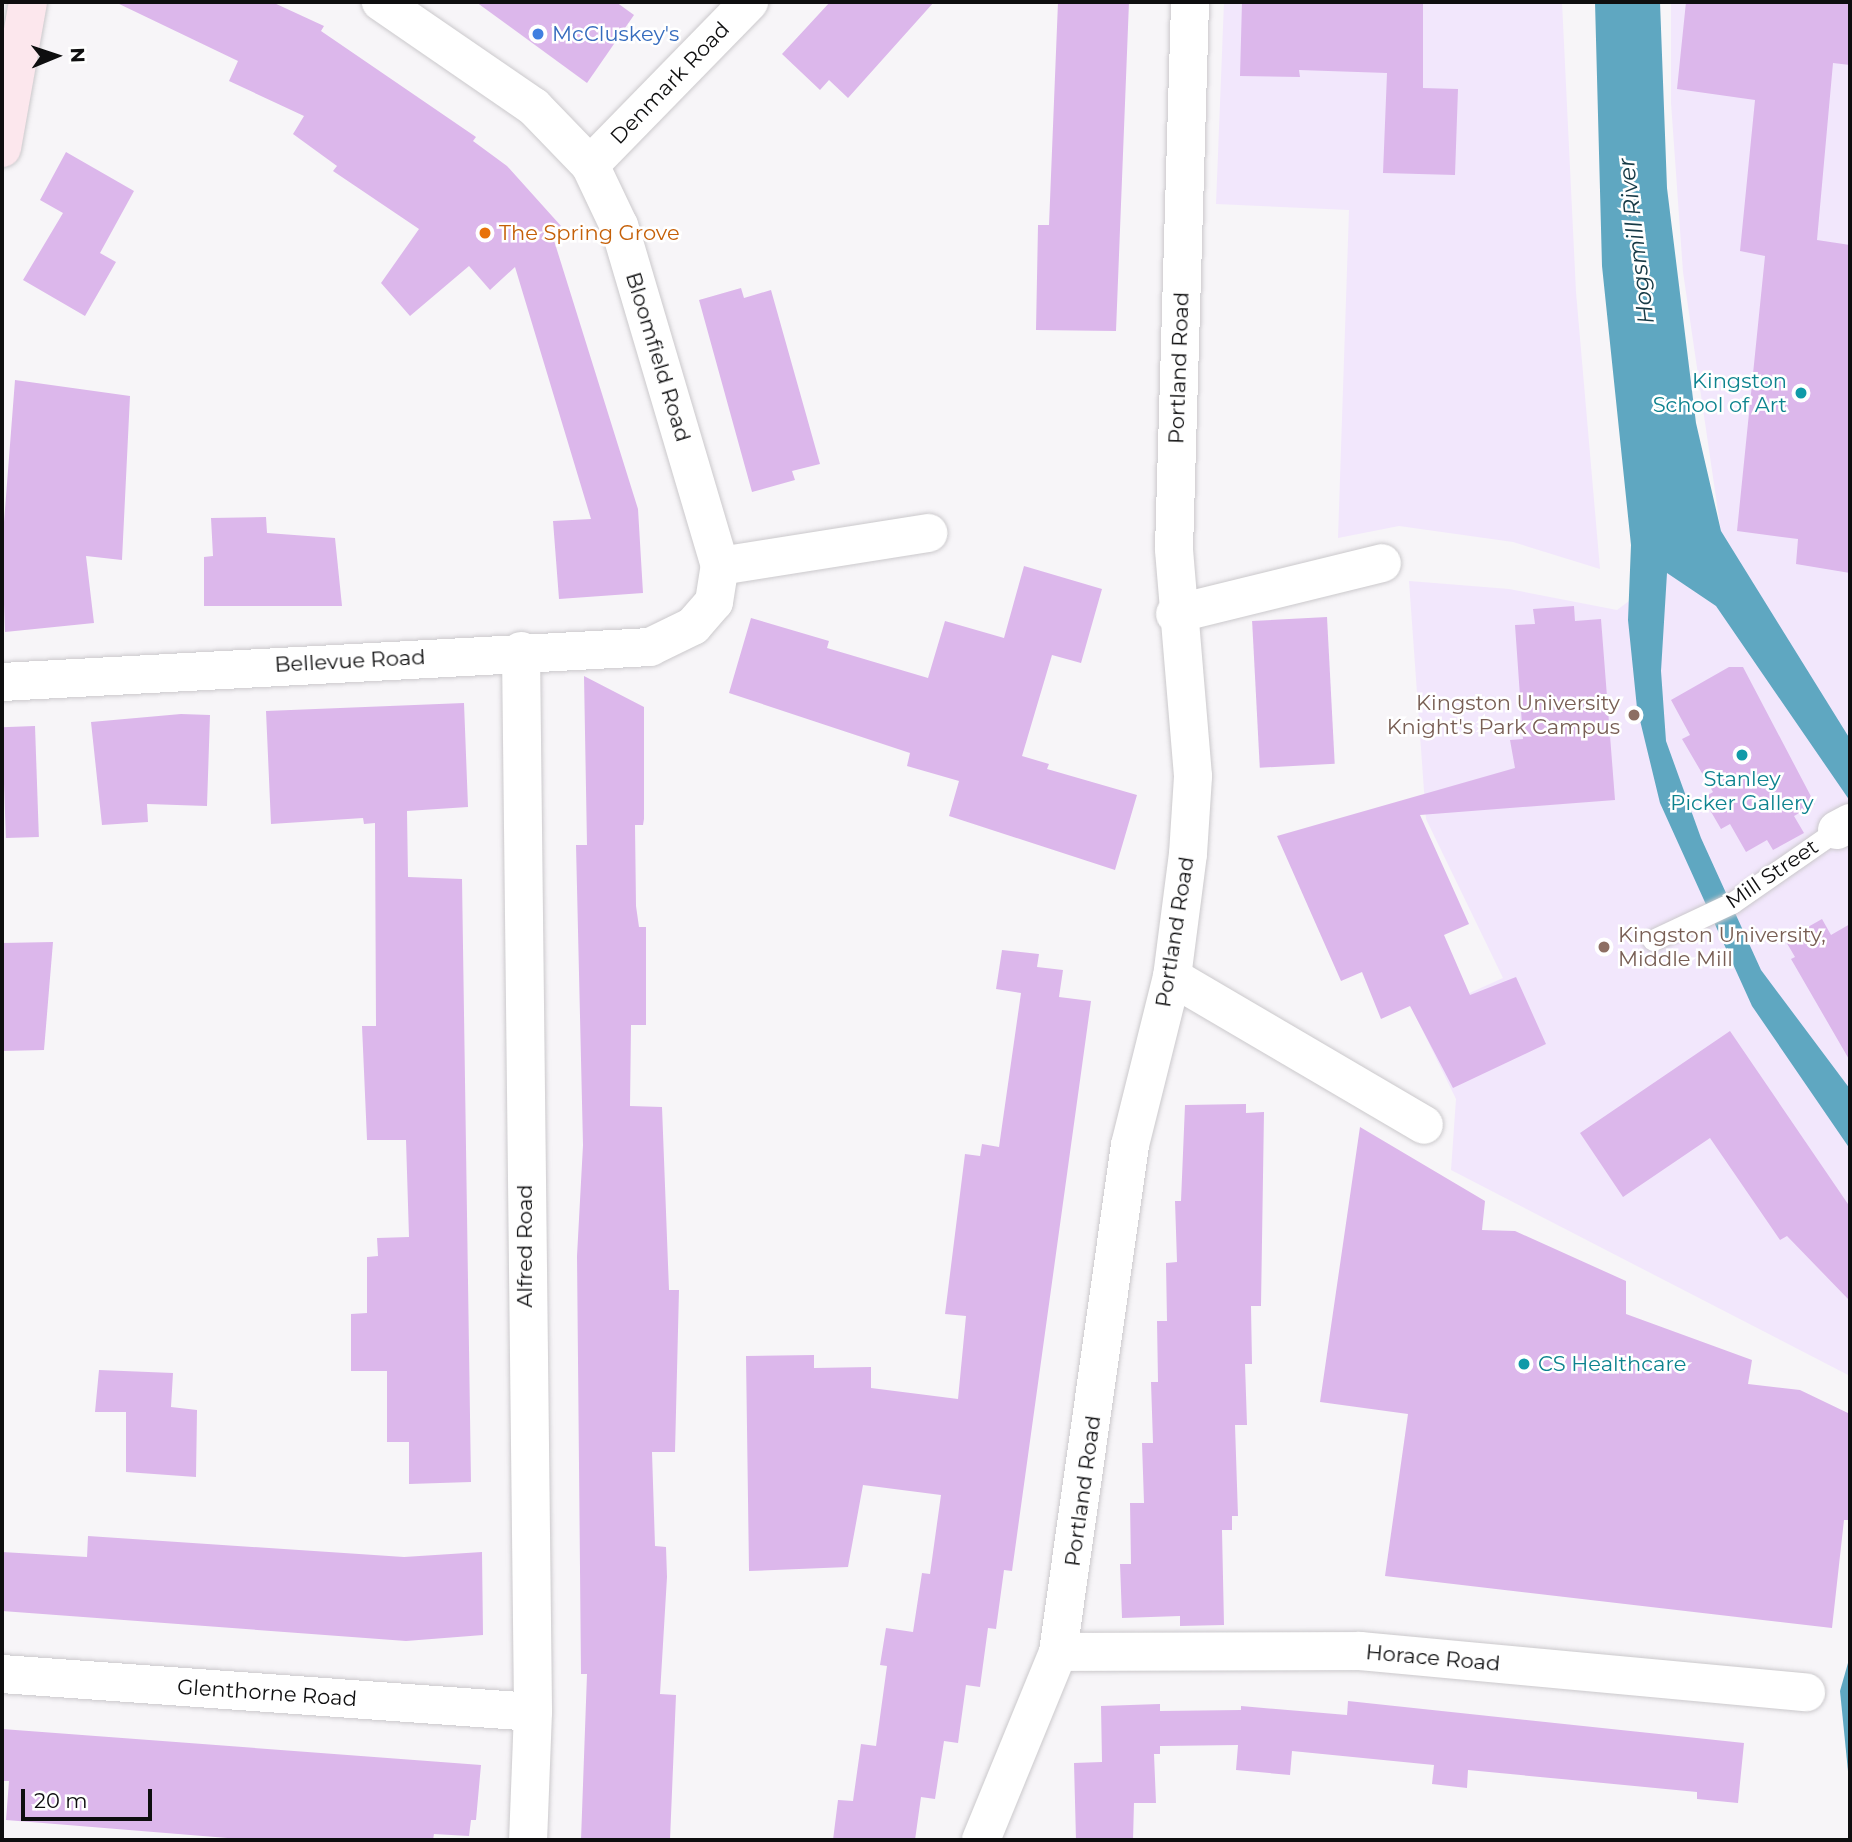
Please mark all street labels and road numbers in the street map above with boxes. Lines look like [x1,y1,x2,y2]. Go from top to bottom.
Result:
street label: Denmark Road [605,17,735,149]
street label: Bloomfield Road [620,269,696,445]
street label: Portland Road [1164,292,1194,444]
street label: Bellevue Road [274,644,426,678]
street label: Mill Street [1721,834,1823,914]
street label: Portland Road [1151,855,1199,1009]
street label: Alfred Road [512,1184,538,1308]
street label: Portland Road [1060,1414,1106,1568]
street label: Horace Road [1365,1640,1501,1676]
street label: Glenthorne Road [176,1674,358,1712]

